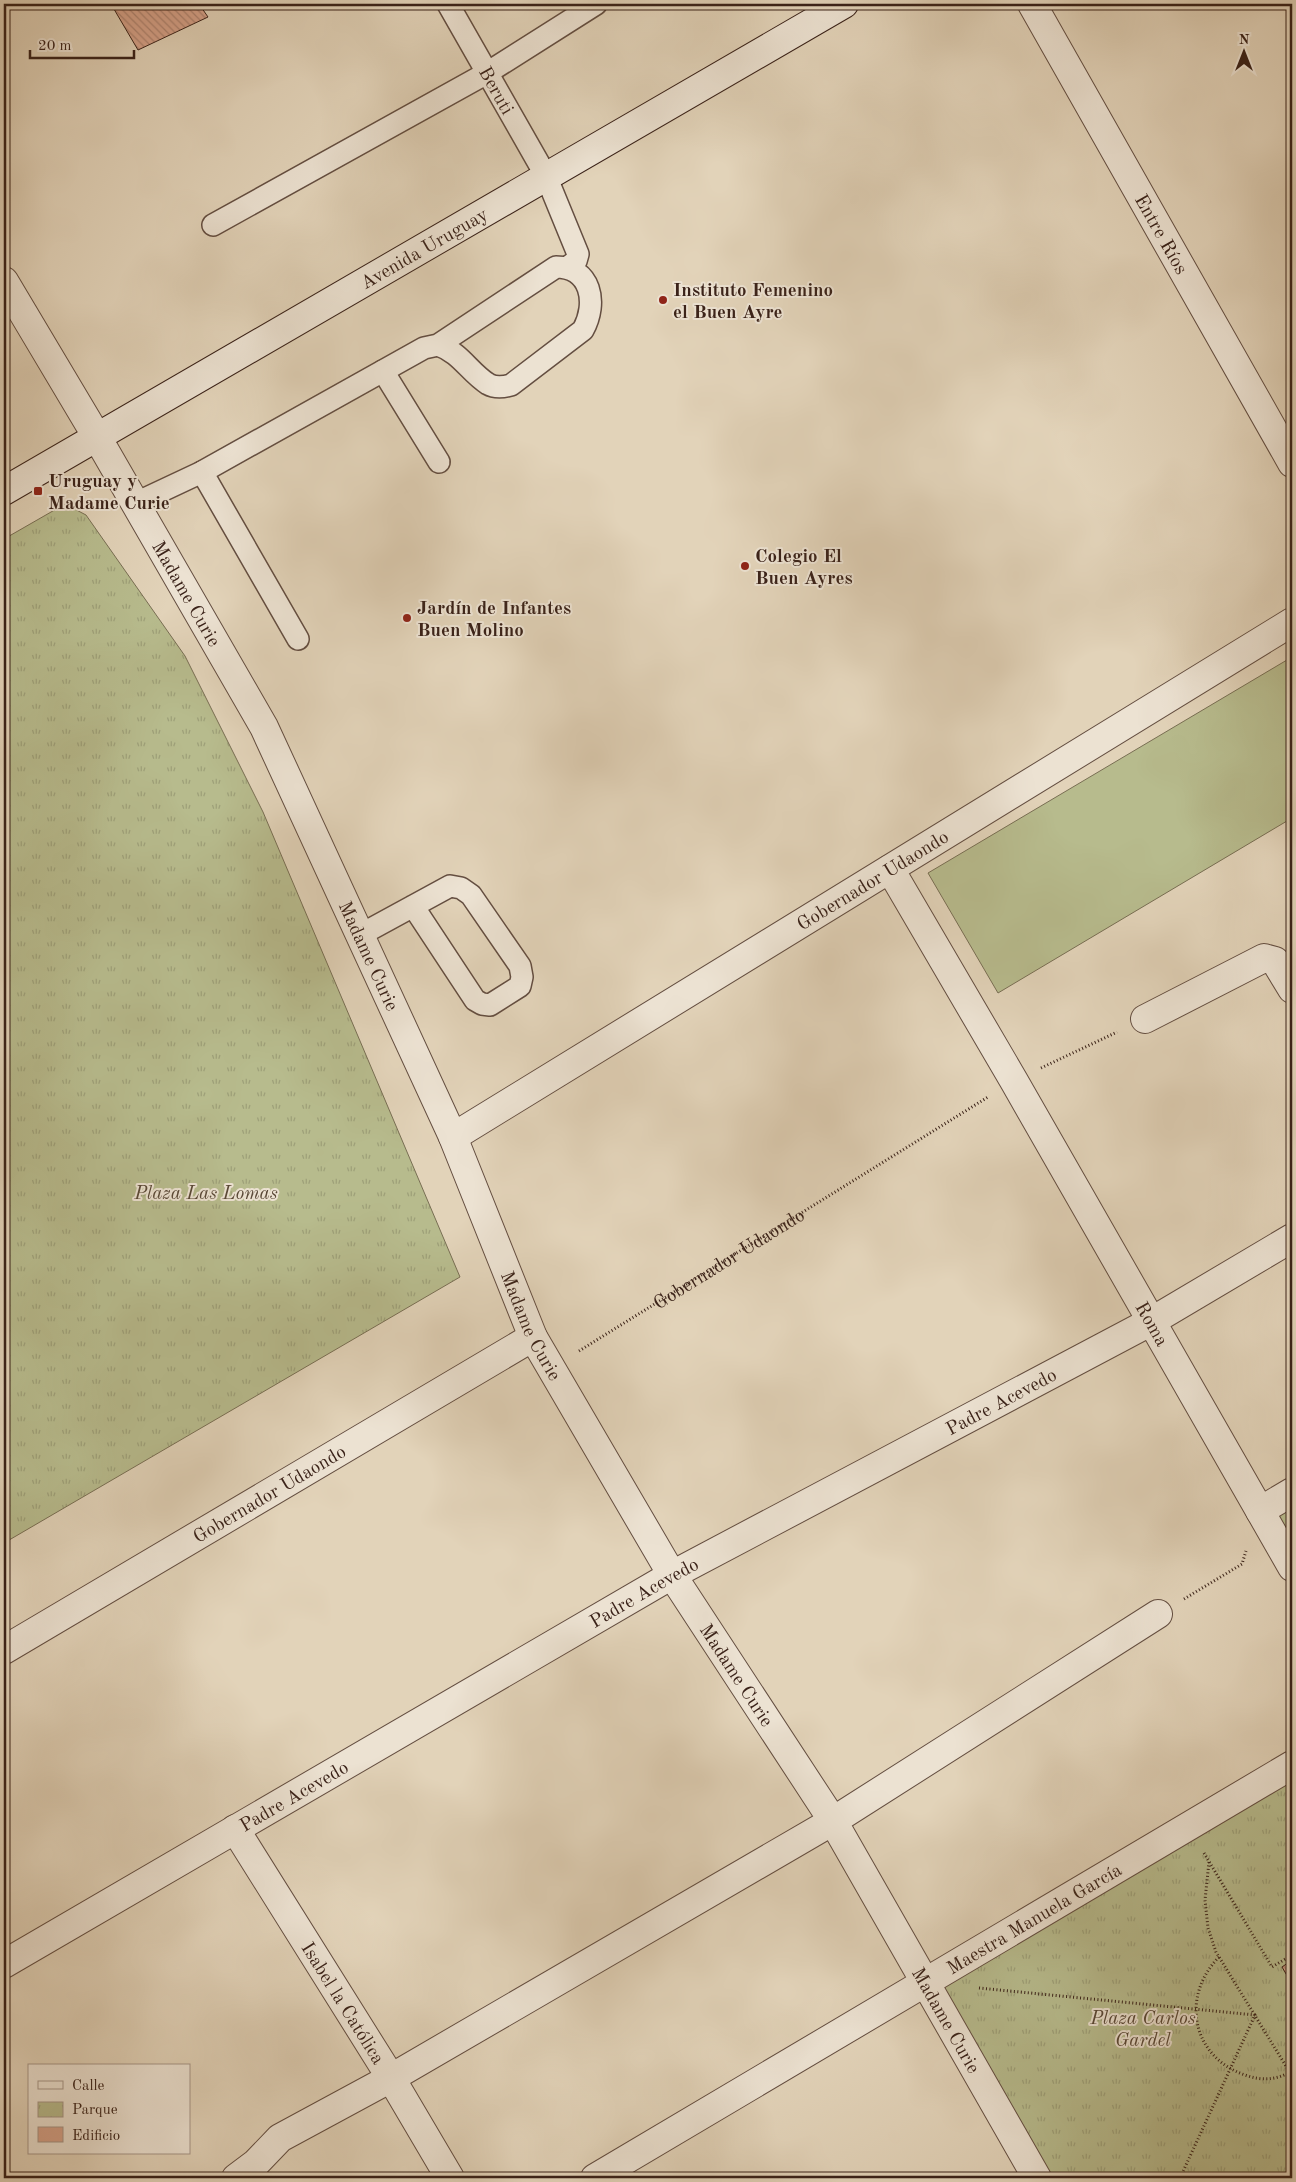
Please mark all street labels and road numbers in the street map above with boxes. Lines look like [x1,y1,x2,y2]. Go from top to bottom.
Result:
street label: Beruti [474,64,516,118]
street label: Entre Ríos [1130,192,1190,278]
street label: Avenida Uruguay [358,206,492,294]
street label: Madame Curie [147,539,223,651]
street label: Gobernador Udaondo [795,828,953,935]
street label: Madame Curie [334,899,401,1014]
street label: Gobernador Udaondo [651,1206,809,1314]
street label: Madame Curie [496,1269,563,1385]
street label: Roma [1131,1299,1171,1351]
street label: Padre Acevedo [944,1366,1060,1440]
street label: Gobernador Udaondo [191,1443,350,1548]
street label: Padre Acevedo [587,1556,702,1633]
street label: Madame Curie [695,1621,776,1731]
street label: Padre Acevedo [237,1759,352,1837]
street label: Maestra Manuela García [944,1861,1126,1979]
street label: Isabel la Católica [296,1940,387,2069]
street label: Madame Curie [907,1965,982,2077]

